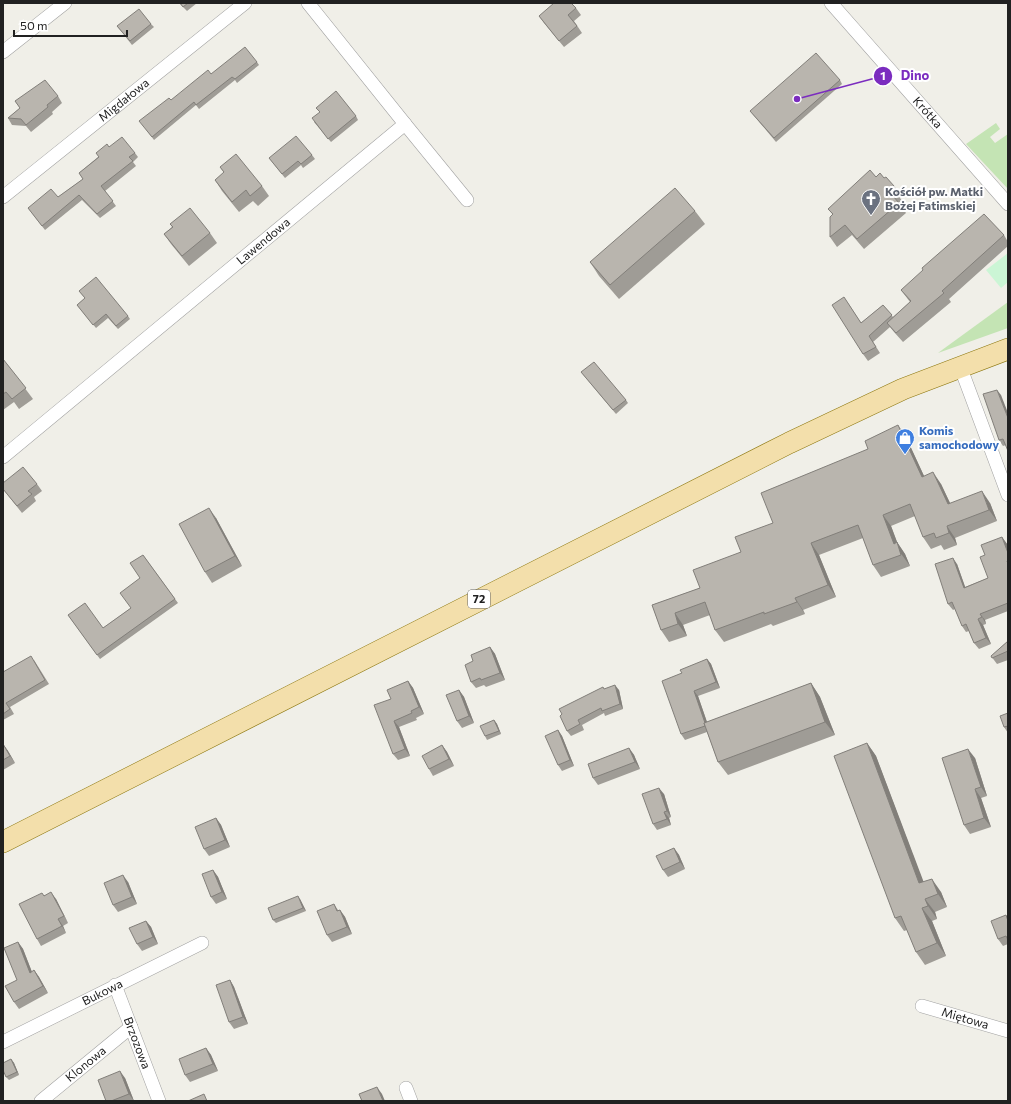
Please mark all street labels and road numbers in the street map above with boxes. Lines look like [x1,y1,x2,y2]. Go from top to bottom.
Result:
street label: Migdałowa [95,75,151,124]
street label: Krótka [911,93,946,131]
street label: Lawendowa [233,214,292,267]
road number: 72 [468,590,490,608]
street label: Bukowa [79,976,124,1008]
street label: Miętowa [940,1004,991,1031]
street label: Brzozowa [122,1015,154,1071]
street label: Klonowa [62,1043,108,1084]

